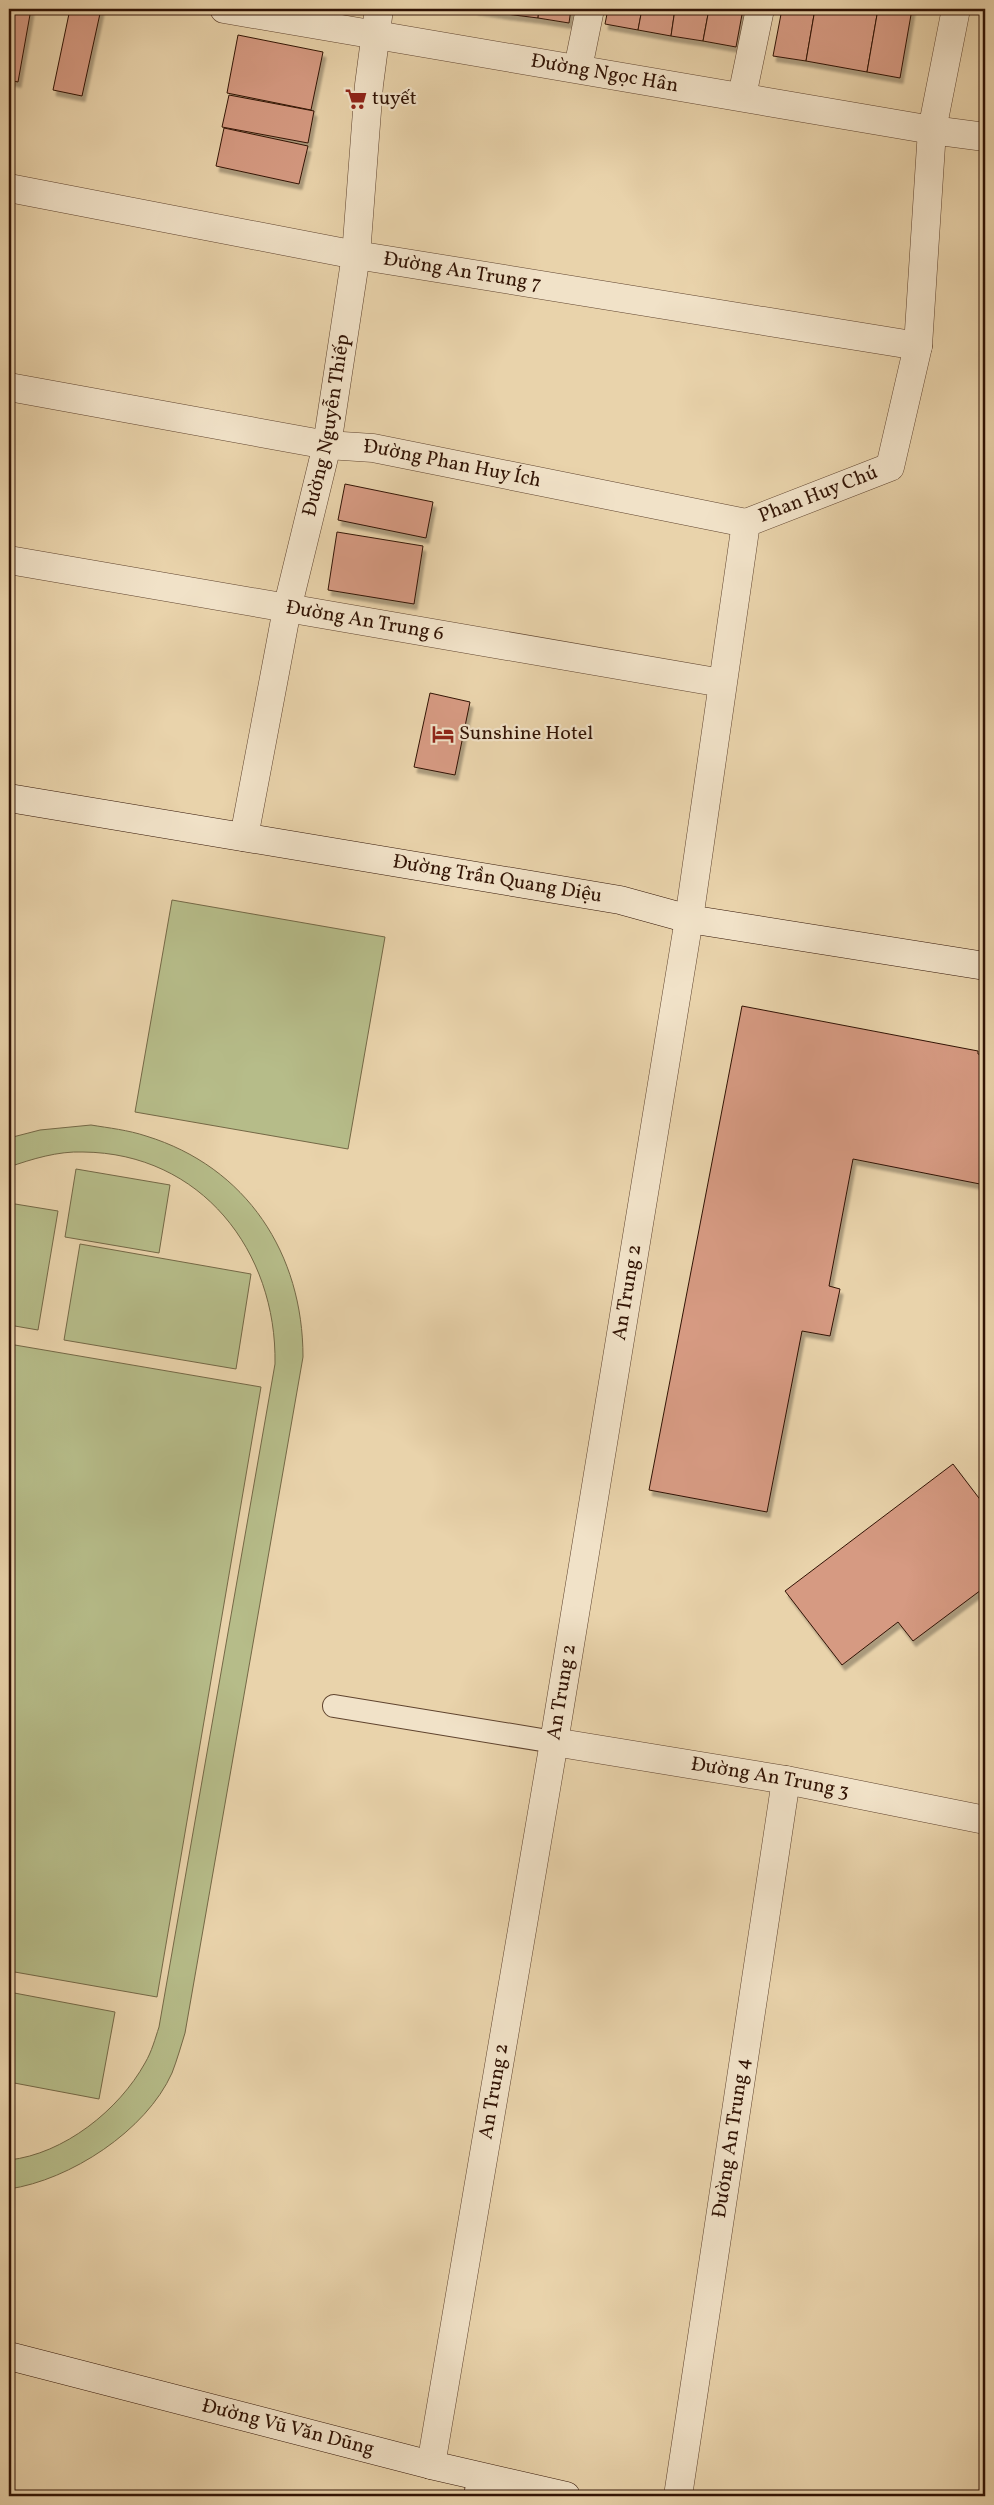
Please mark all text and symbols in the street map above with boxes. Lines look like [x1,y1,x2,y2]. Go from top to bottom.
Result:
street label: Đường Ngọc Hân [528,48,681,100]
place label: tuyết [372,85,417,113]
supermarket icon: tuyết [343,86,369,112]
street label: Đường An Trung 7 [381,246,543,299]
street label: Đường Nguyễn Thiếp [296,332,358,520]
street label: Đường Phan Huy Ích [362,433,543,495]
street label: Phan Huy Chú [755,459,882,531]
street label: Đường An Trung 6 [283,594,446,649]
place label: Sunshine Hotel [459,720,593,748]
hotel icon: Sunshine Hotel [430,721,456,747]
street label: Đường Trần Quang Diệu [390,848,604,911]
street label: An Trung 2 [606,1242,649,1343]
street label: An Trung 2 [541,1642,584,1742]
street label: Đường An Trung 3 [689,1751,852,1806]
street label: An Trung 2 [473,2041,516,2142]
street label: Đường An Trung 4 [706,2056,758,2220]
street label: Đường Vũ Văn Dũng [199,2392,377,2464]

